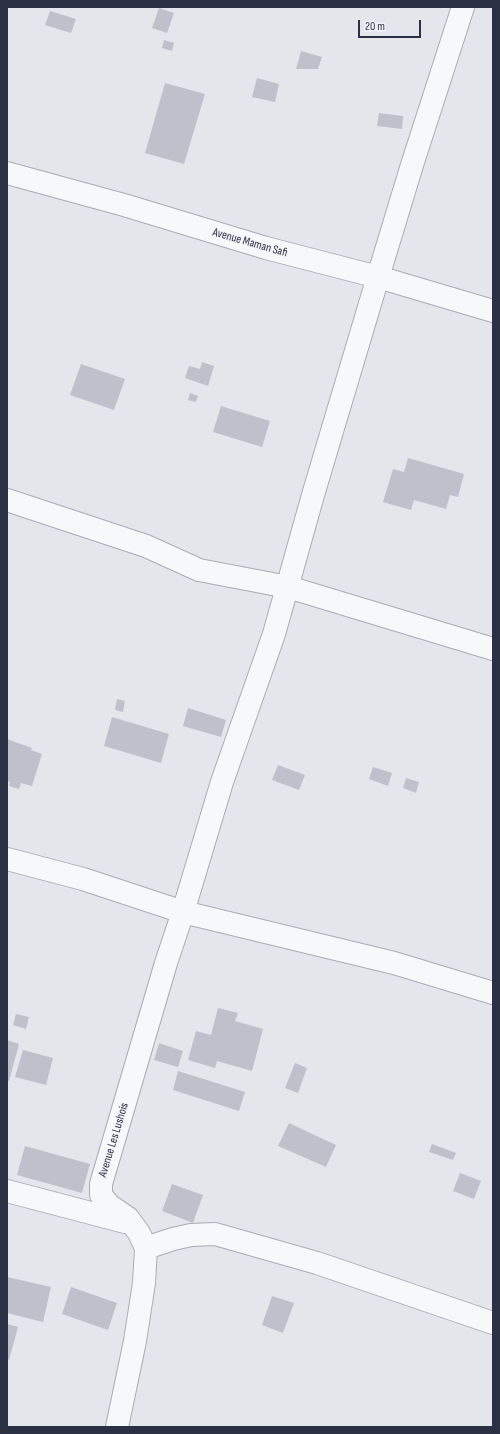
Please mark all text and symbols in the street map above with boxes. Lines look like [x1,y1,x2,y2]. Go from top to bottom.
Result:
scale bar [360,12,423,38]
text: 20 m [365,19,385,34]
street label: Avenue Maman Safi [211,225,289,261]
street label: Avenue Les Lushois [96,1101,132,1179]

